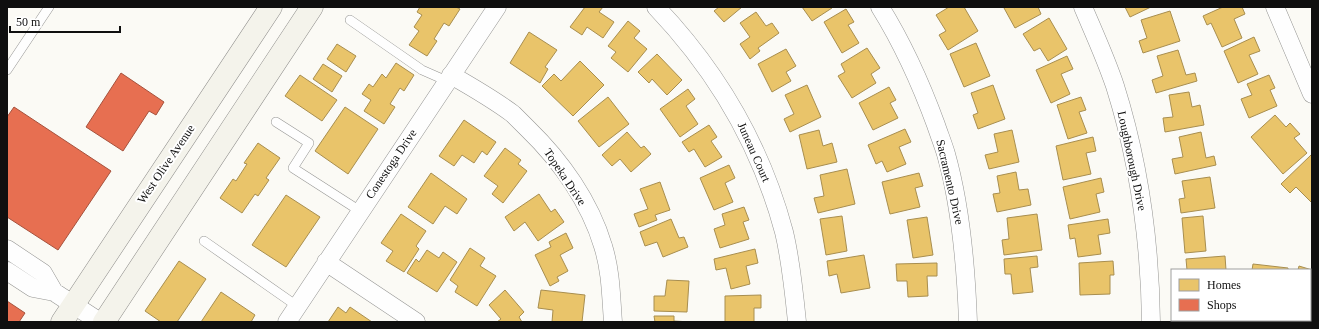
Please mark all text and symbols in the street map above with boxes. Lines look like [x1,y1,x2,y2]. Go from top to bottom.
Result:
scale bar [10,8,120,34]
text: 50 m [16,15,41,29]
street label: Loughborough Drive [1115,110,1149,212]
street label: Juneau Court [735,120,774,185]
street label: West Olive Avenue [134,122,198,206]
street label: Conestoga Drive [363,127,419,201]
street label: Sacramento Drive [933,138,967,226]
street label: Topeka Drive [541,146,589,208]
legend [1171,269,1311,321]
text: Homes [1207,278,1241,292]
text: Shops [1207,298,1237,312]

